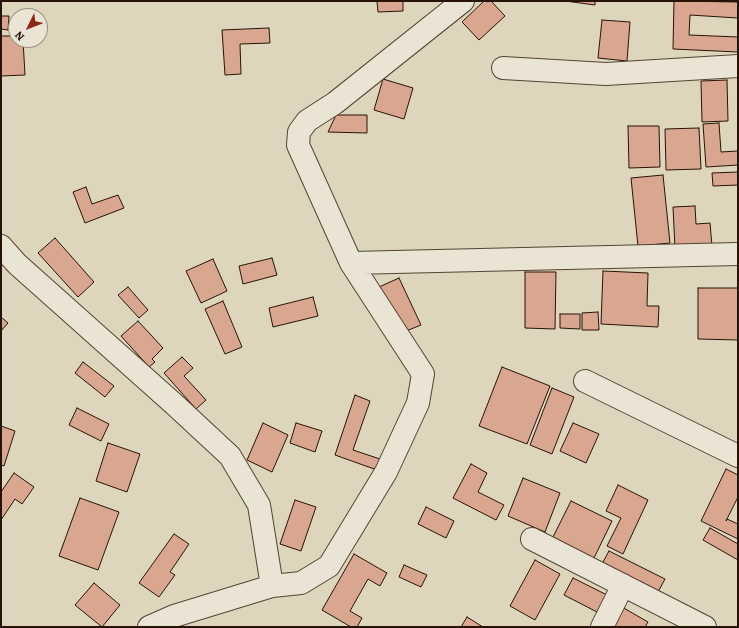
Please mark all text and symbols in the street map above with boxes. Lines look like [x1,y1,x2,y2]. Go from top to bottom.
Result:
north arrow [8,8,48,48]
text: N [11,28,28,44]

